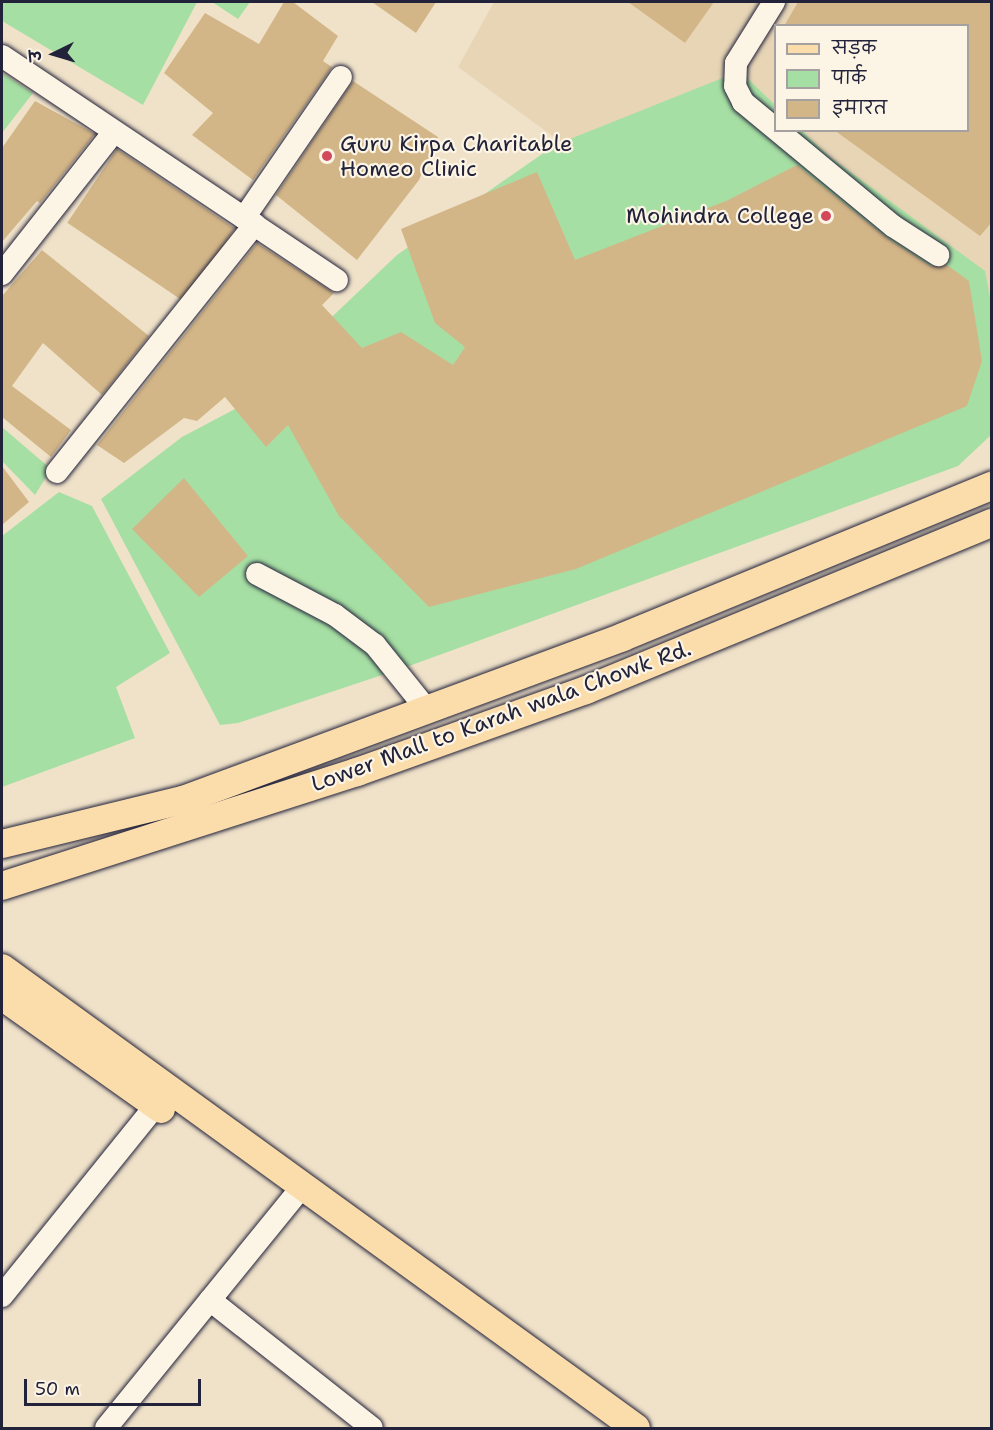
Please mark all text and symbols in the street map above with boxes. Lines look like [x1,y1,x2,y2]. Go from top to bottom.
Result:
north arrow [24,24,84,84]
legend [774,24,969,132]
text: सड़क [832,36,876,60]
text: उ [25,49,46,62]
text: पार्क [832,66,866,90]
text: इमारत [832,96,887,120]
place label: Guru Kirpa Charitable Homeo Clinic [340,130,573,182]
marker: Guru Kirpa Charitable Homeo Clinic [318,147,336,165]
place label: Mohindra College [626,203,814,229]
marker: Mohindra College [819,209,833,223]
street label: Lower Mall to Karah wala Chowk Rd. [308,635,694,797]
scale bar [27,1367,204,1405]
text: 50 m [35,1377,80,1401]

